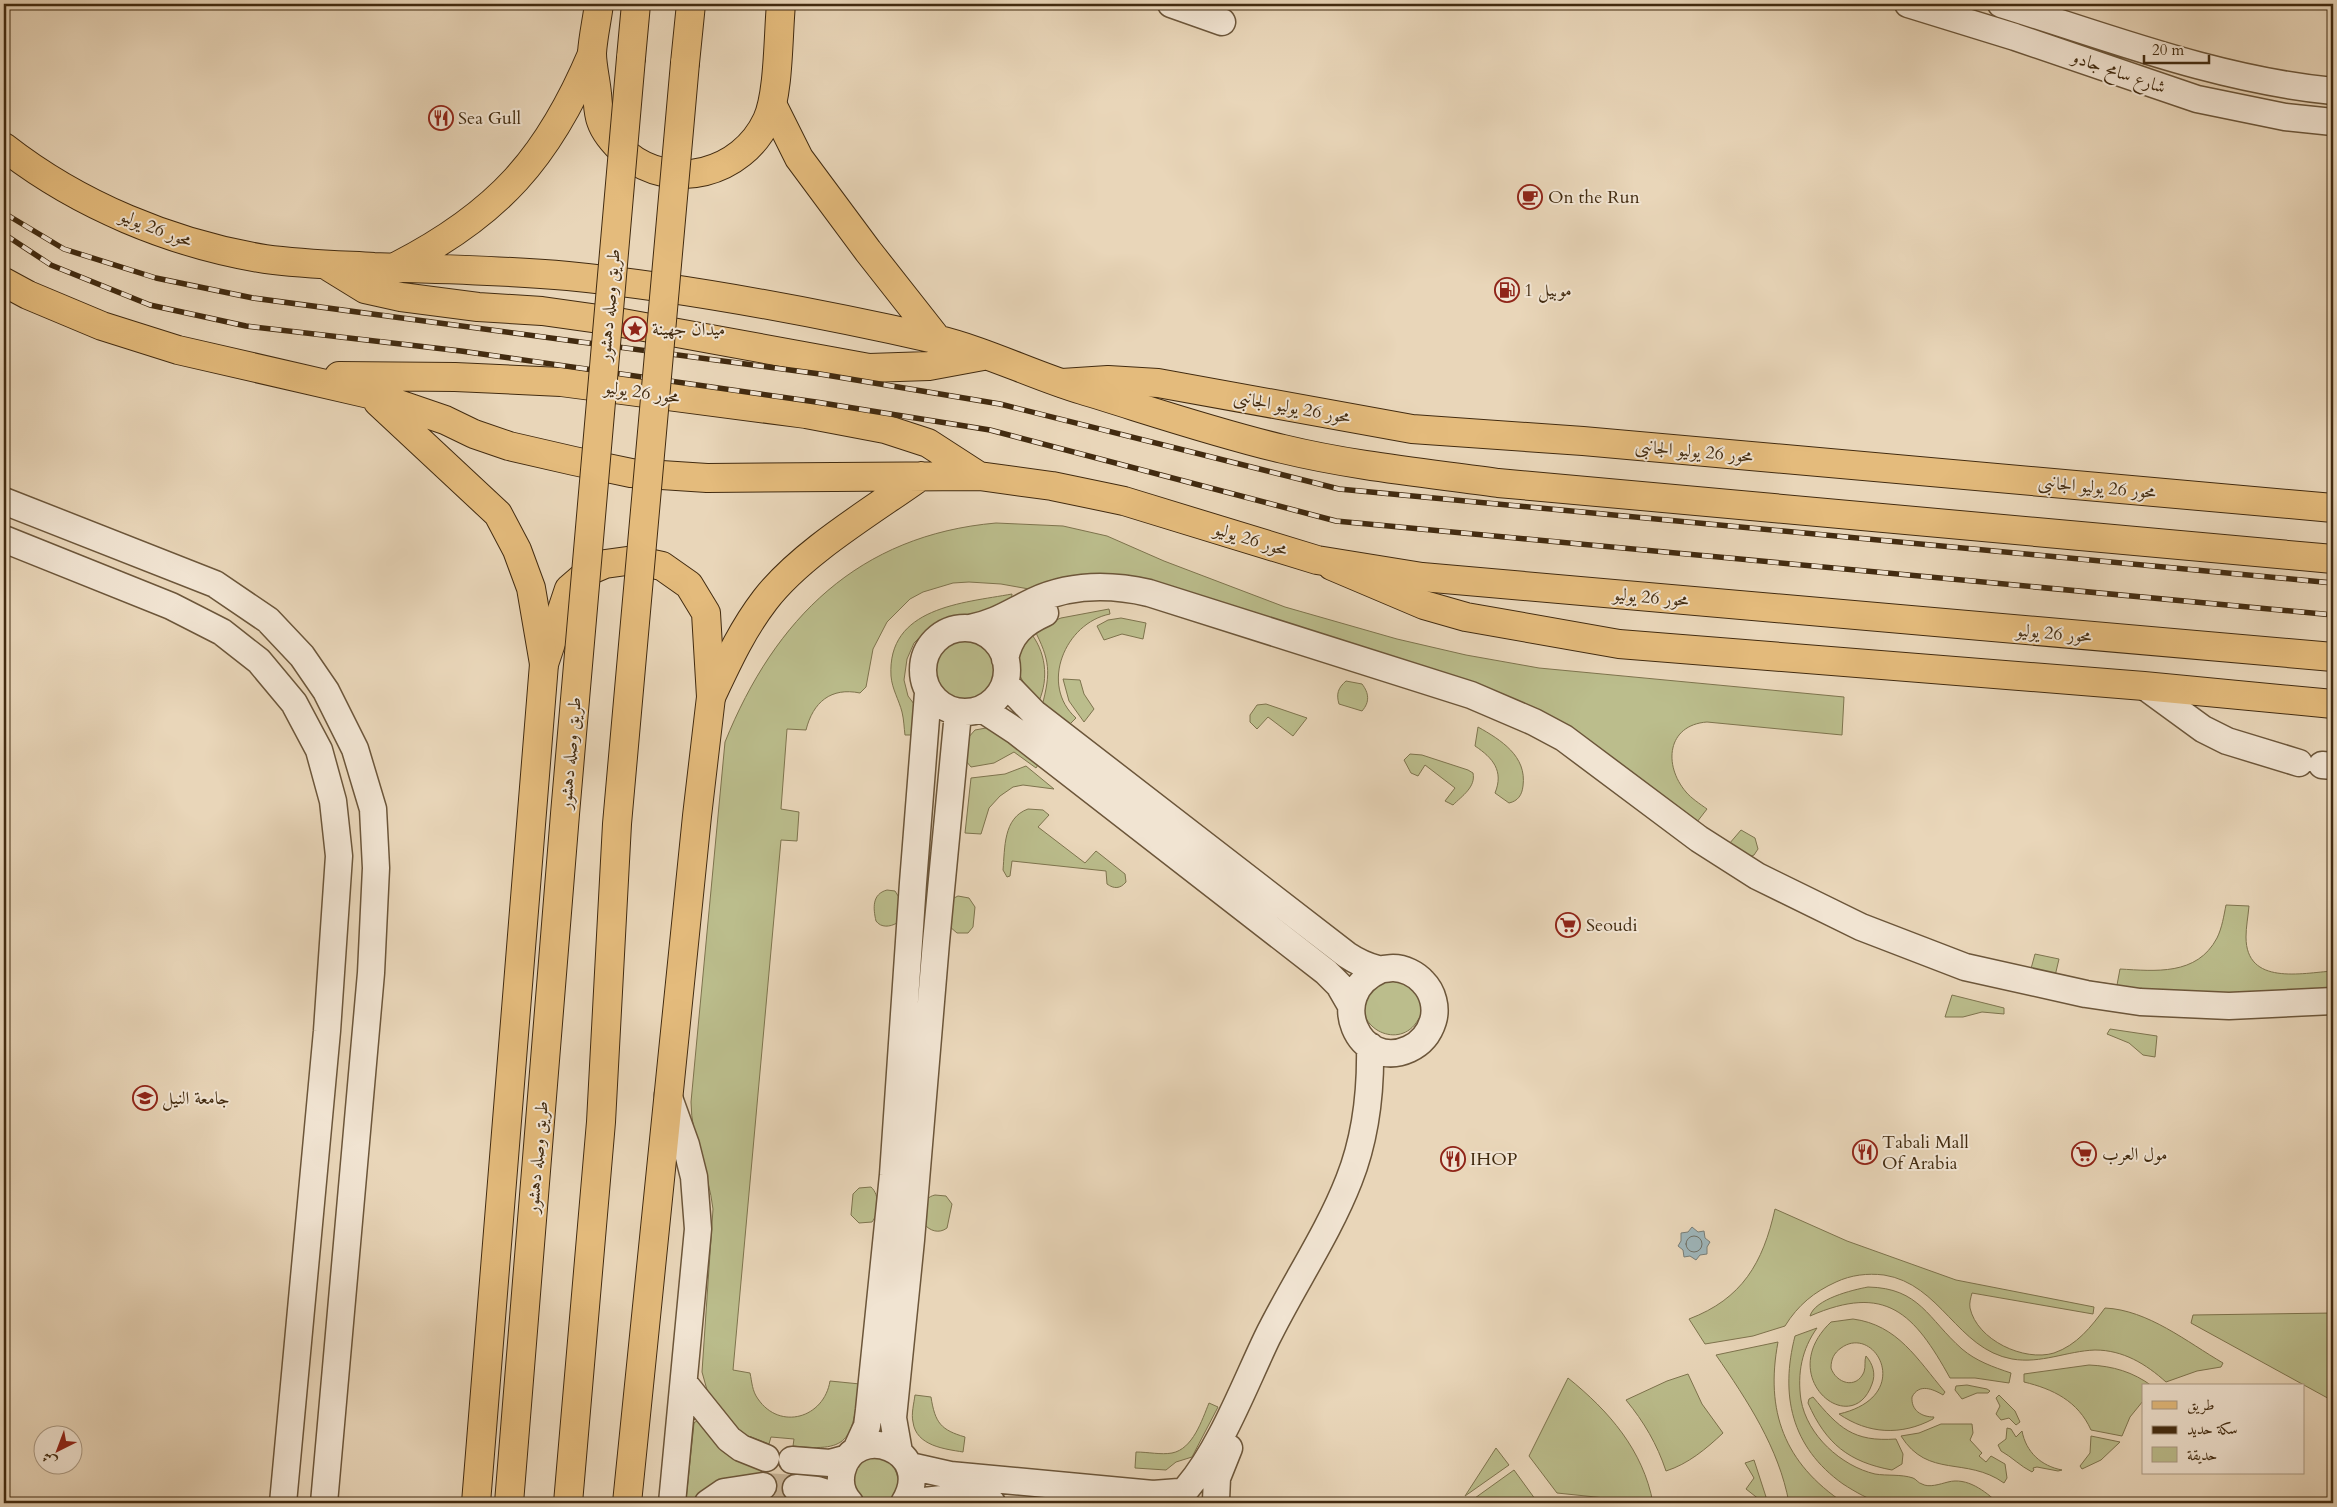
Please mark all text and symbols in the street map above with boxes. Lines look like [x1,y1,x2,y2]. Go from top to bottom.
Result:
scale bar [2144,32,2210,64]
text: 20 m [2152,40,2184,60]
street label: شارع سامح جادو [2066,44,2169,103]
restaurant icon: Sea Gull [428,105,454,131]
place label: Sea Gull [458,106,522,131]
cafe icon: On the Run [1517,184,1543,210]
place label: On the Run [1548,185,1641,210]
street label: محور 26 يوليو [114,202,196,254]
street label: طريق وصله دهشور [592,248,627,364]
fuel station icon: موبيل 1 [1494,277,1520,303]
place label: موبيل 1 [1524,278,1572,303]
place icon: ميدان جهينة [622,316,648,342]
place label: ميدان جهينة [652,317,725,342]
street label: محور 26 يوليو [601,375,681,410]
street label: محور 26 يوليو الجانبى [1231,385,1352,431]
street label: محور 26 يوليو الجانبى [1634,434,1754,470]
street label: محور 26 يوليو الجانبى [2037,470,2157,506]
street label: محور 26 يوليو [1209,516,1291,563]
street label: محور 26 يوليو [1610,582,1690,613]
street label: محور 26 يوليو [2013,618,2093,649]
street label: طريق وصله دهشور [553,696,588,812]
supermarket icon: Seoudi [1555,912,1581,938]
place label: Seoudi [1586,913,1637,938]
school or university icon: جامعة النيل [132,1085,158,1111]
place label: جامعة النيل [162,1086,230,1111]
street label: طريق وصله دهشور [520,1100,555,1216]
place label: Tabali Mall Of Arabia [1882,1130,1969,1176]
restaurant icon: Tabali Mall Of Arabia [1852,1139,1878,1165]
supermarket icon: مول العرب [2071,1141,2097,1167]
place label: مول العرب [2102,1142,2167,1167]
restaurant icon: IHOP [1440,1146,1466,1172]
place label: IHOP [1470,1147,1518,1172]
legend [2142,1384,2304,1474]
text: طريق [2187,1395,2214,1415]
text: سكة حديد [2187,1419,2237,1439]
north arrow [32,1424,82,1474]
text: حديقة [2187,1445,2217,1465]
text: ش [38,1448,61,1471]

